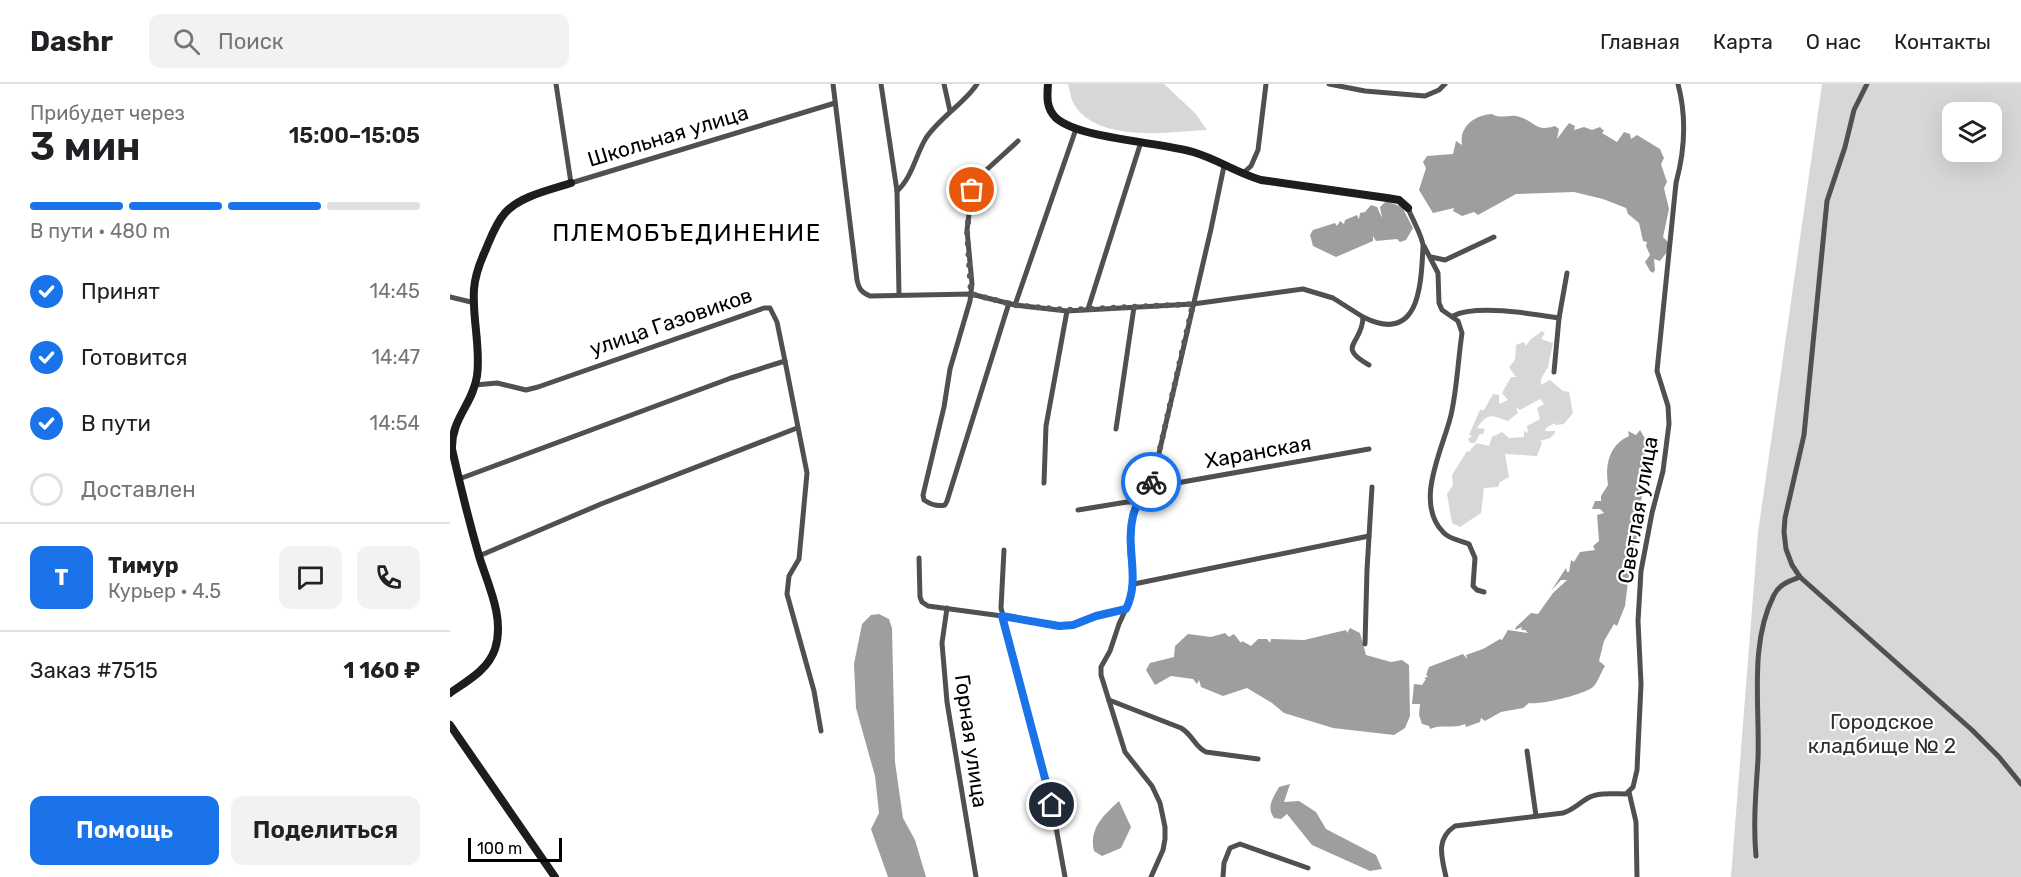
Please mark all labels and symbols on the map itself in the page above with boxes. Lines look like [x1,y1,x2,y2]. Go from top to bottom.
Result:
street label: Школьная улица [584,99,751,172]
pin [946,164,997,215]
district label: ПЛЕМОБЪЕДИНЕНИЕ [552,219,822,247]
street label: улица Газовиков [586,282,755,361]
street label: Харанская [1203,430,1313,473]
street label: Светлая улица [1612,434,1663,585]
courier [1121,452,1181,512]
street label: Горная улица [950,673,993,809]
park label: Городское кладбище № 2 [1808,709,1956,758]
pin [1026,779,1077,830]
scale bar [468,835,562,862]

